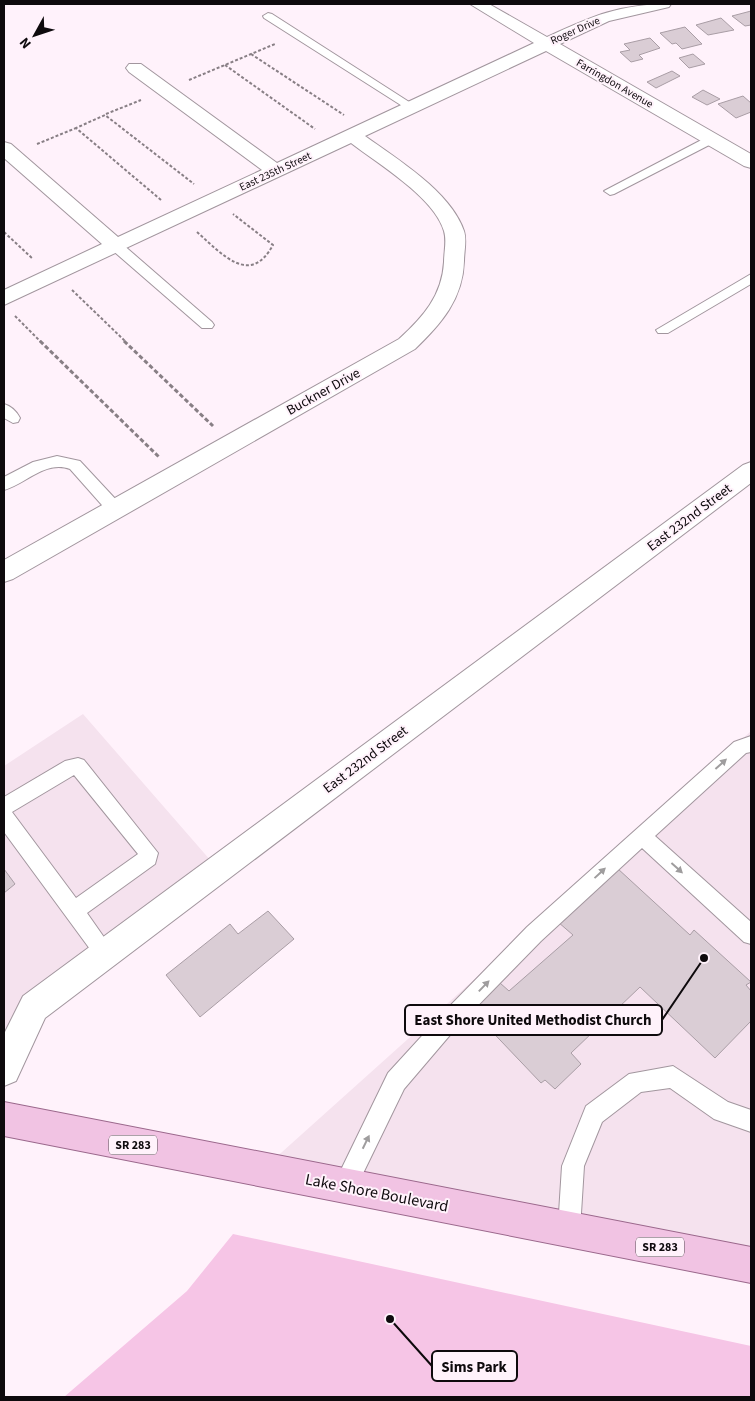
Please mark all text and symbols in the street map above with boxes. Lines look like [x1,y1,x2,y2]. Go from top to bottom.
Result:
north arrow [10,10,60,60]
street label: Roger Drive [548,13,603,48]
text: N [15,33,36,53]
street label: Farringdon Avenue [574,55,656,112]
street label: East 235th Street [237,148,314,195]
street label: Buckner Drive [283,363,364,420]
street label: East 232nd Street [643,479,736,556]
street label: East 232nd Street [319,721,412,798]
one-way arrow [714,758,726,770]
one-way arrow [671,862,684,873]
one-way arrow [594,867,606,879]
one-way arrow [477,980,489,992]
callout: East Shore United Methodist Church [405,1005,662,1035]
text: East Shore United Methodist Church [414,1010,652,1031]
one-way arrow [362,1135,371,1150]
road number: SR 283 [109,1136,157,1154]
street label: Lake Shore Boulevard [303,1168,450,1218]
road number: SR 283 [636,1238,684,1256]
callout: Sims Park [432,1351,517,1381]
text: Sims Park [441,1357,508,1378]

